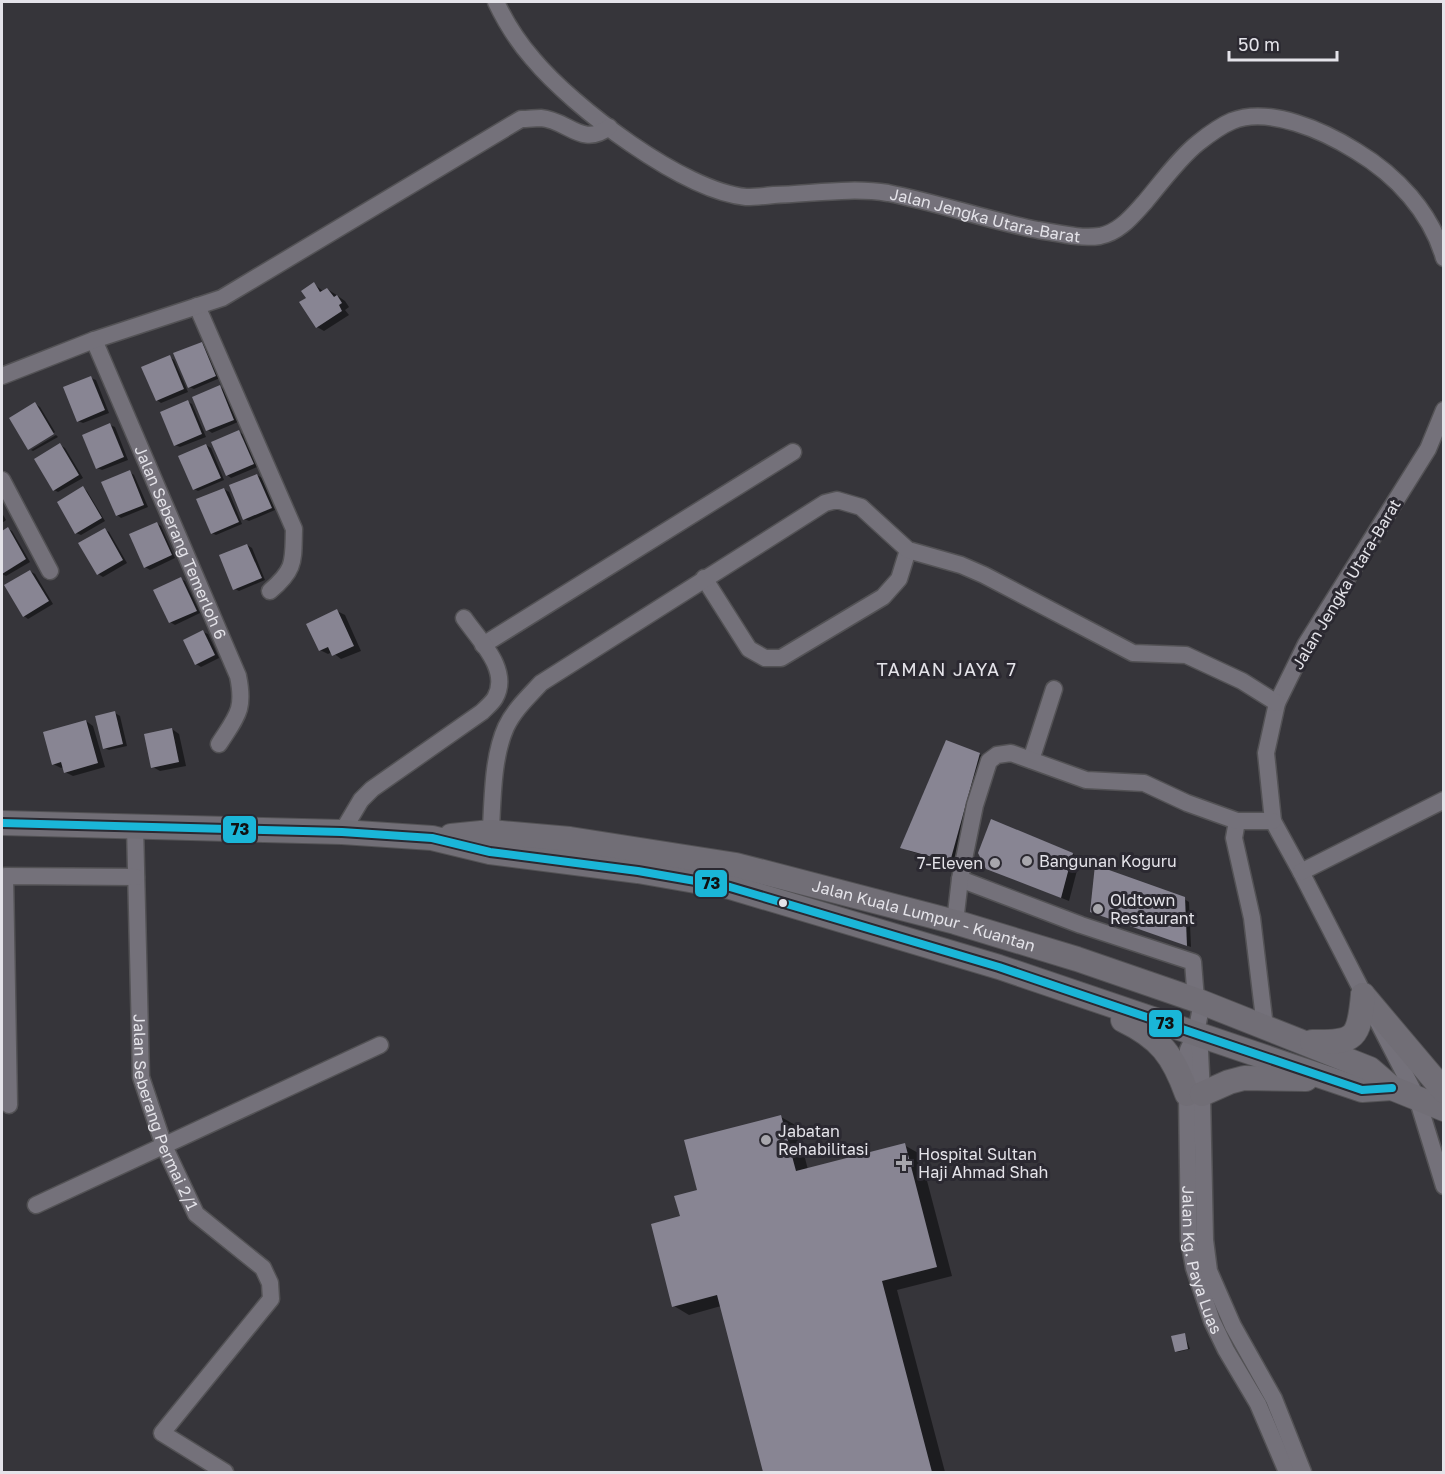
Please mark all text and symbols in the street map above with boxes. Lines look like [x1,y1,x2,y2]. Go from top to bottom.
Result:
scale bar [1229,24,1337,62]
text: 50 m [1238,33,1280,55]
street label: Jalan Jengka Utara-Barat [888,184,1081,247]
street label: Jalan Seberang Temerloh 6 [130,442,231,642]
street label: Jalan Jengka Utara-Barat [1287,495,1405,673]
district label: TAMAN JAYA 7 [876,658,1018,680]
line badge: 73 [222,815,257,844]
text: 73 [231,819,249,839]
place label: Bangunan Koguru [1039,851,1177,871]
place label: 7-Eleven [917,853,983,873]
marker: Bangunan Koguru [1020,854,1034,868]
marker: 7-Eleven [988,856,1002,870]
line badge: 73 [694,869,728,898]
text: 73 [702,873,720,893]
street label: Jalan Kuala Lumpur - Kuantan [810,875,1038,956]
place label: Oldtown Restaurant [1110,890,1195,928]
unlabelled marker [777,897,789,909]
marker: Oldtown Restaurant [1091,902,1105,916]
line badge: 73 [1148,1009,1183,1038]
text: 73 [1156,1013,1174,1033]
street label: Jalan Seberang Permai 2/1 [130,1014,203,1214]
place label: Jabatan Rehabilitasi [778,1121,869,1159]
marker: Jabatan Rehabilitasi [759,1133,773,1147]
place label: Hospital Sultan Haji Ahmad Shah [918,1144,1048,1182]
marker: Hospital Sultan Haji Ahmad Shah [895,1154,913,1172]
street label: Jalan Kg. Paya Luas [1178,1185,1227,1337]

